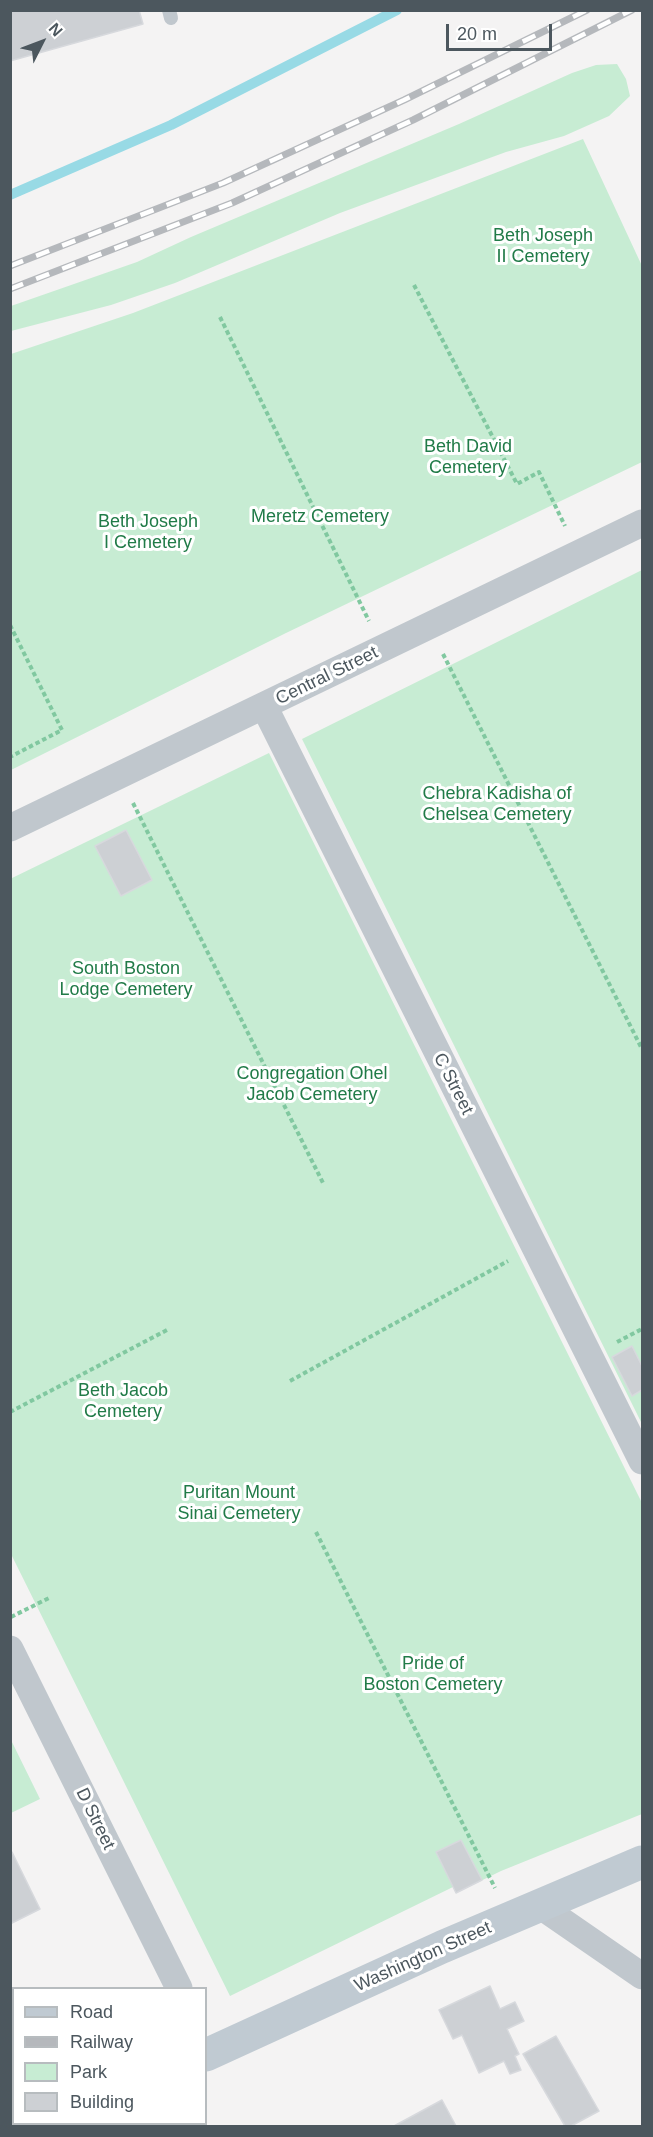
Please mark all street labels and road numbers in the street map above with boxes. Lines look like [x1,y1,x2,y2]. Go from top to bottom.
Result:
street label: Central Street [272,642,382,710]
street label: C Street [428,1050,478,1118]
street label: D Street [71,1785,119,1853]
street label: Washington Street [351,1917,495,1997]

